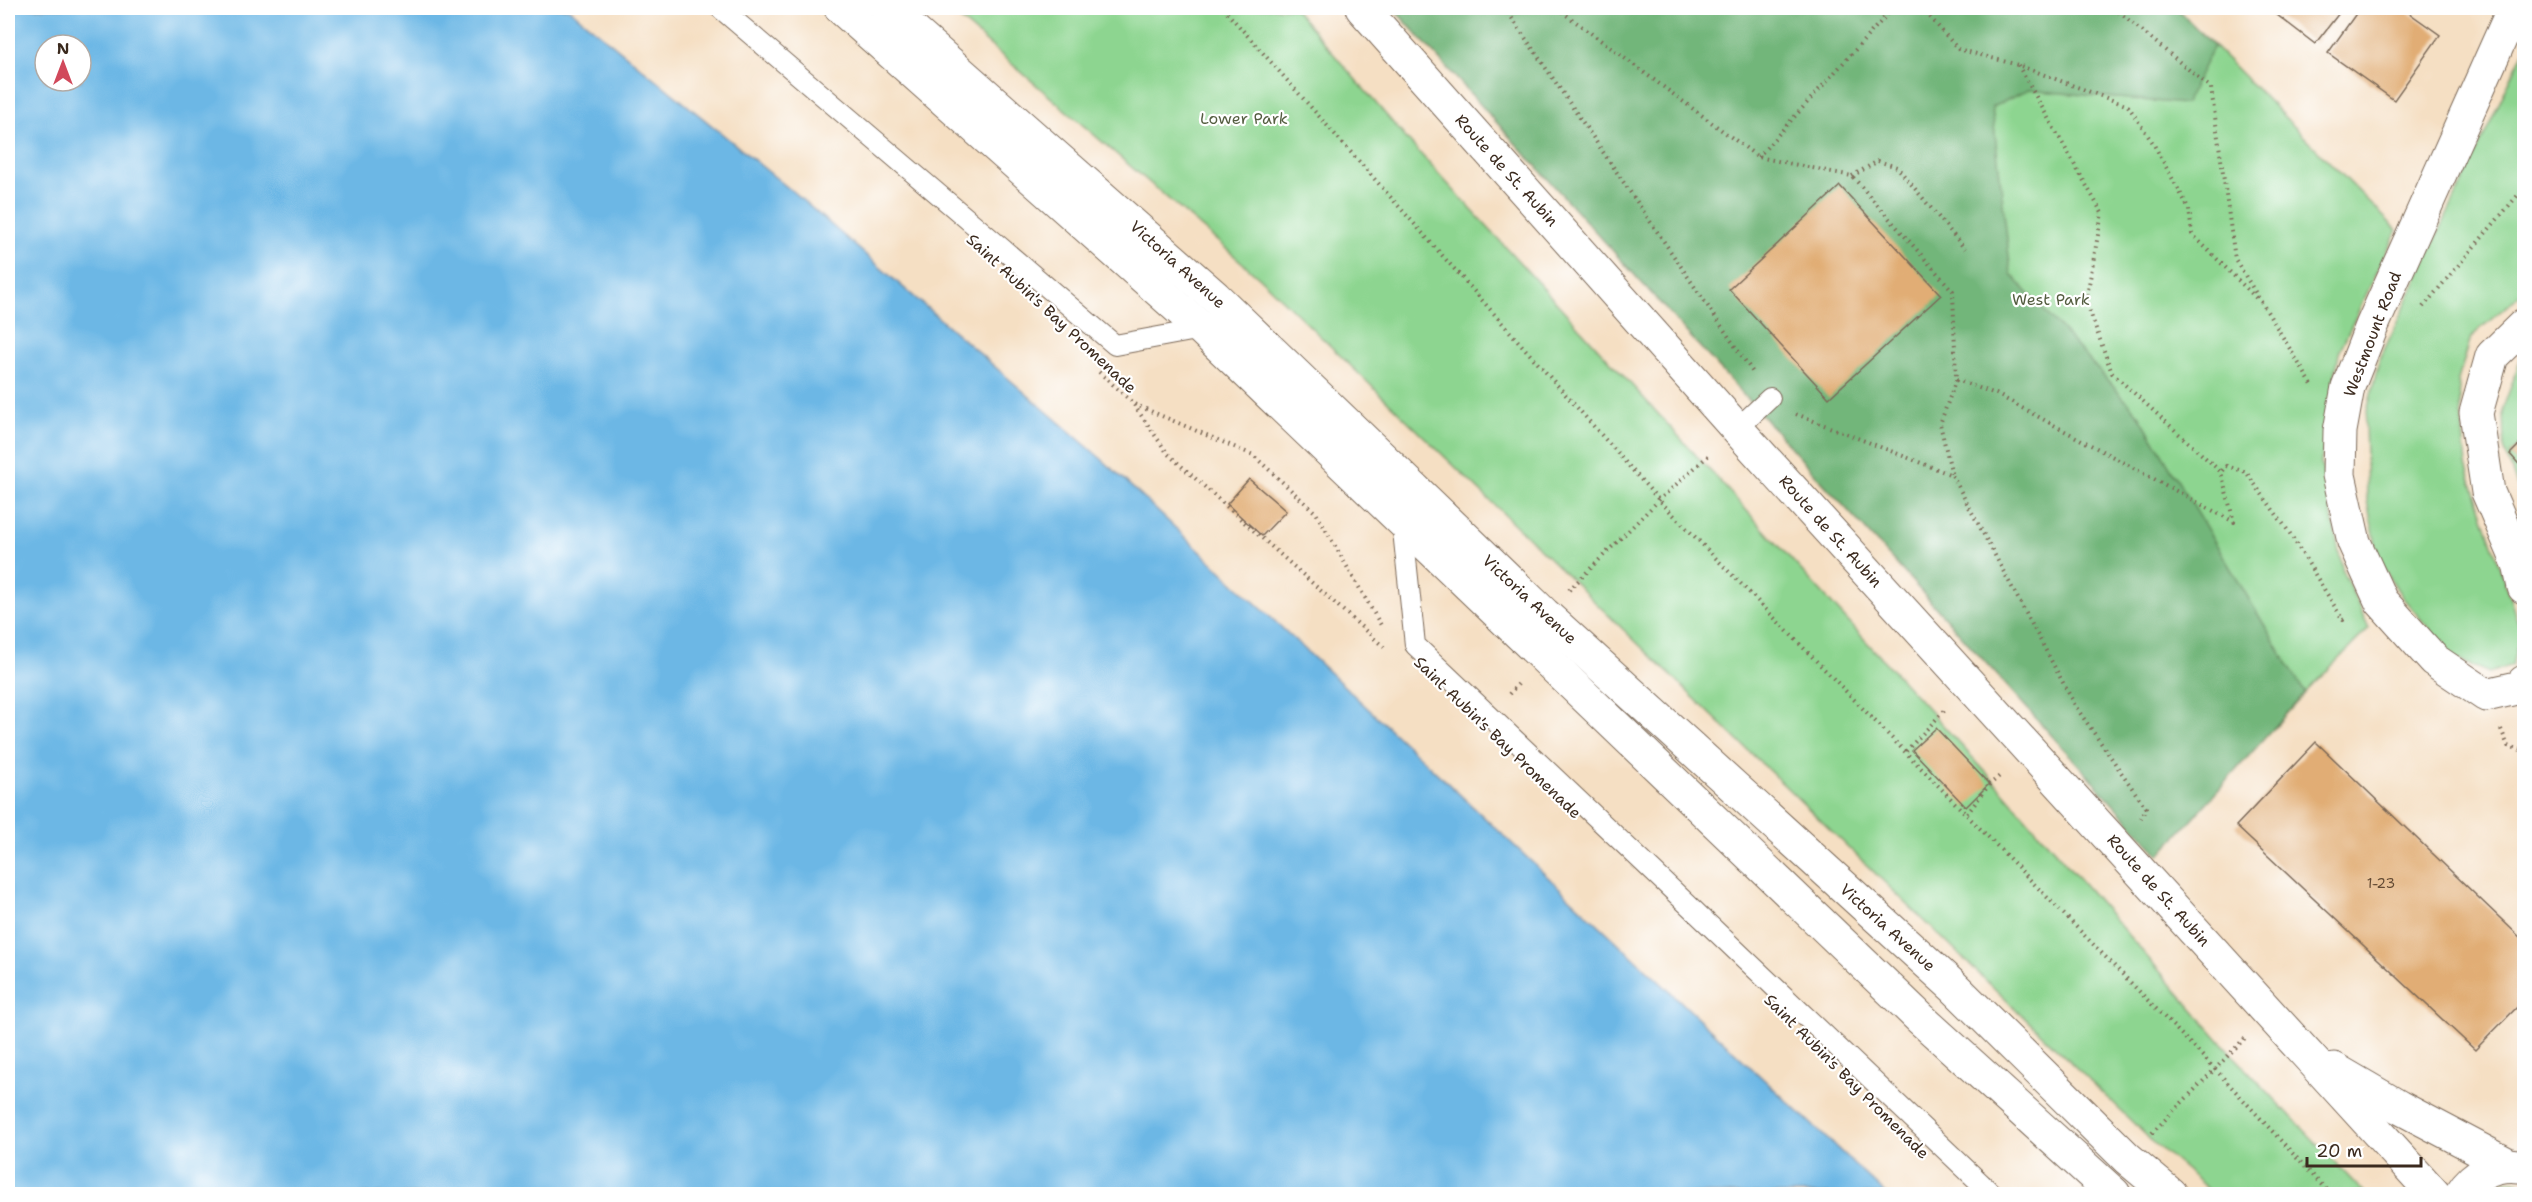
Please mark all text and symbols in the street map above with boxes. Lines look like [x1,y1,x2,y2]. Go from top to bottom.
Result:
north arrow [33,33,93,93]
text: N [57,38,69,59]
park label: Lower Park [1200,108,1288,129]
street label: Route de St. Aubin [1451,110,1563,231]
street label: Victoria Avenue [1125,216,1230,313]
street label: Saint Aubin's Bay Promenade [962,229,1141,398]
street label: Westmount Road [2339,268,2406,400]
park label: West Park [2012,289,2090,310]
street label: Route de St. Aubin [1775,471,1887,592]
street label: Victoria Avenue [1478,550,1581,649]
street label: Saint Aubin's Bay Promenade [1409,652,1586,823]
street label: Route de St. Aubin [2103,830,2215,951]
house number: 1-23 [2367,874,2395,892]
street label: Victoria Avenue [1835,879,1940,976]
street label: Saint Aubin's Bay Promenade [1760,989,1934,1163]
scale bar [2307,1130,2421,1168]
text: 20 m [2316,1139,2362,1163]

